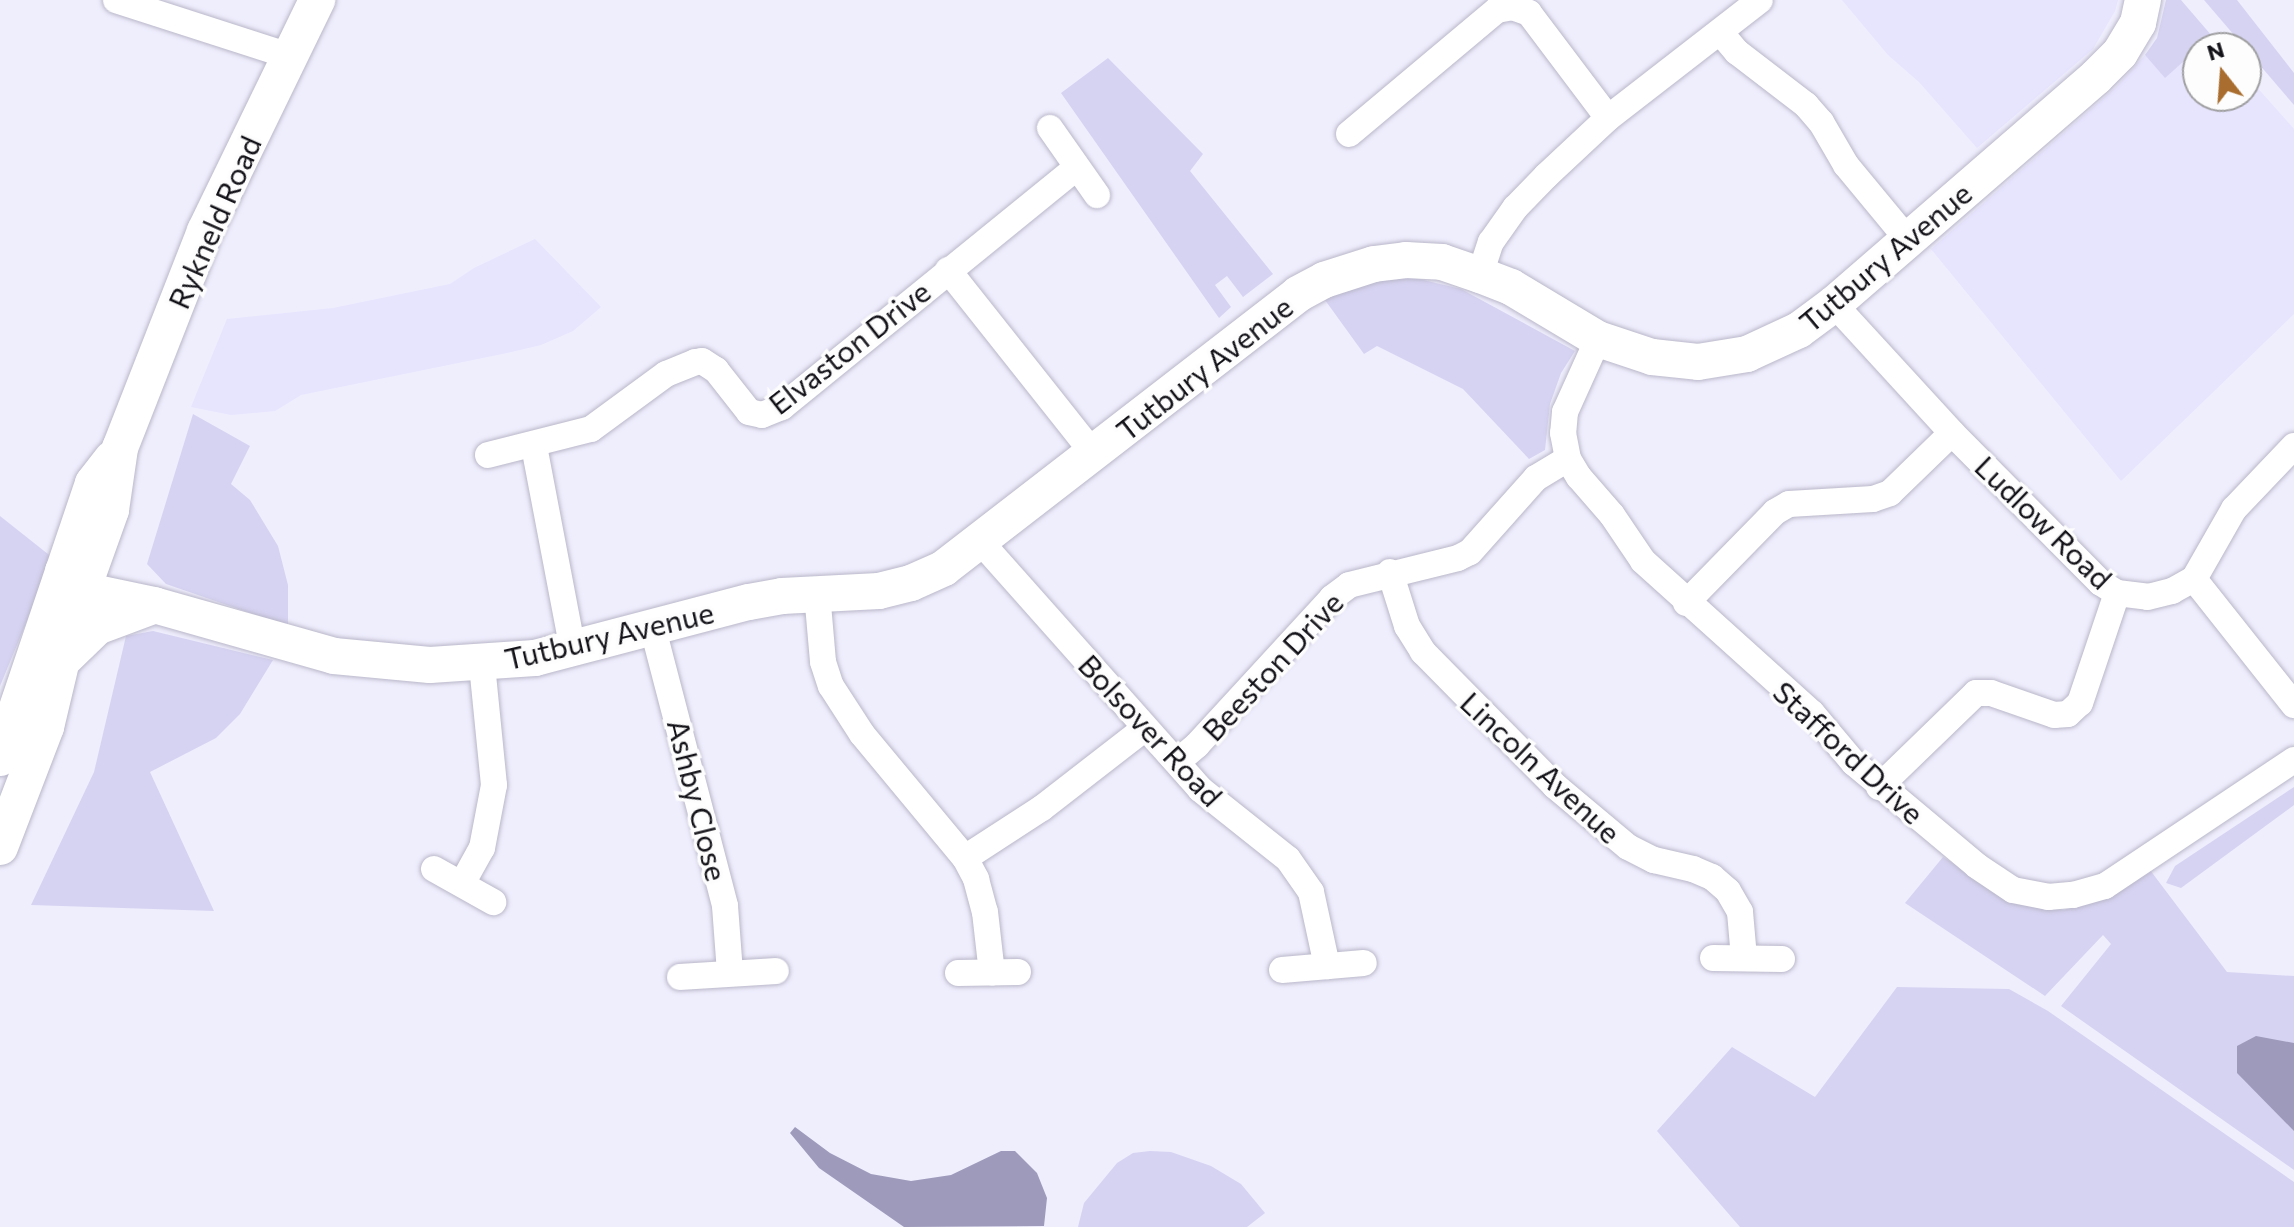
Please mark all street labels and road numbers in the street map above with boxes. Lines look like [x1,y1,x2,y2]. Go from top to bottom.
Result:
street label: Rykneld Road [160,130,268,314]
street label: Tutbury Avenue [1792,175,1978,339]
street label: Elvaston Drive [761,273,937,421]
street label: Tutbury Avenue [1109,288,1299,448]
street label: Ludlow Road [1968,448,2120,596]
street label: Beeston Drive [1194,584,1350,748]
street label: Tutbury Avenue [501,593,717,677]
street label: Bolsover Road [1072,647,1230,813]
street label: Stafford Drive [1766,673,1932,831]
street label: Lincoln Avenue [1454,684,1628,850]
street label: Ashby Close [661,715,735,885]

